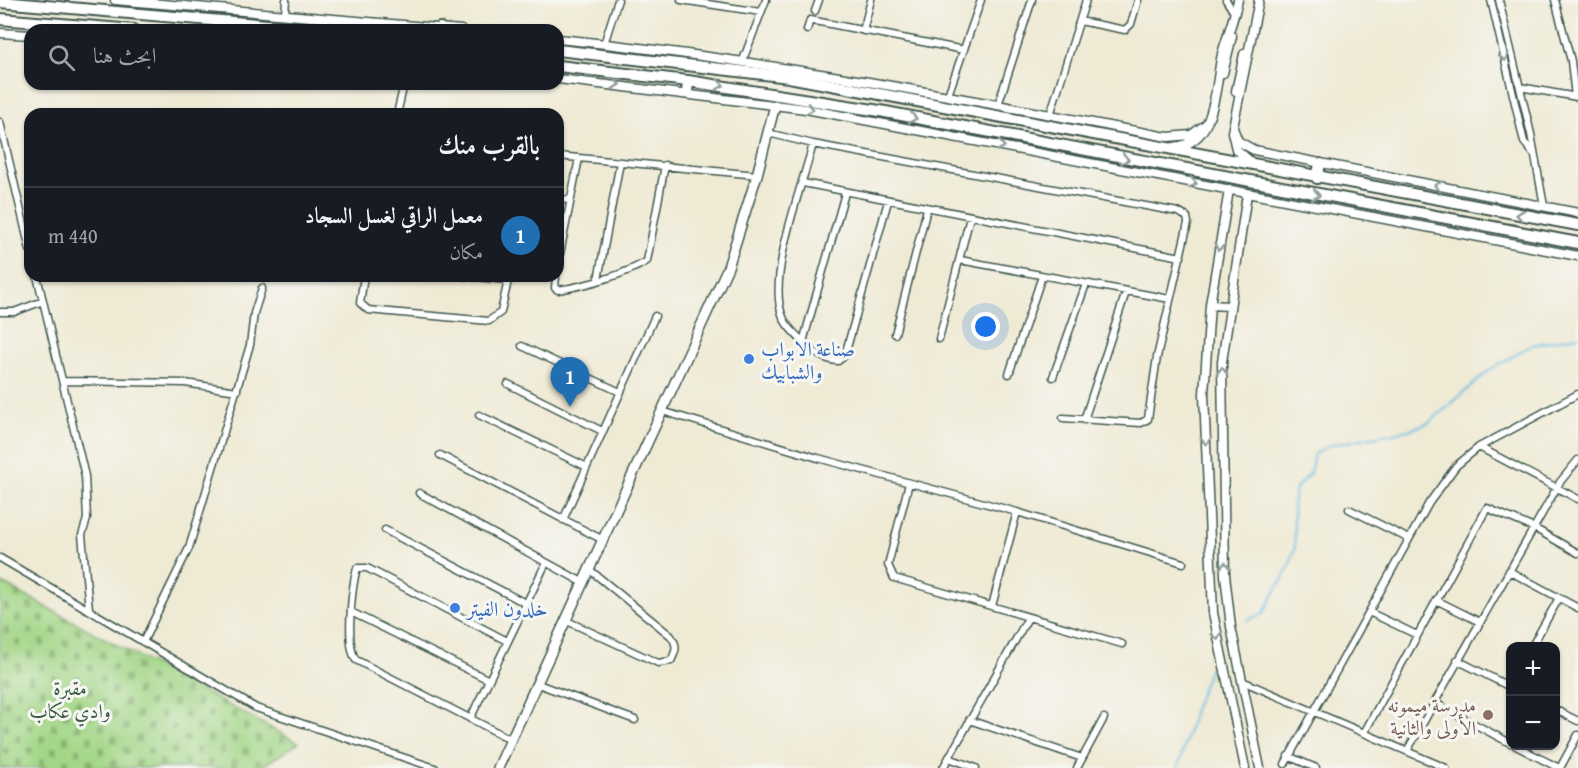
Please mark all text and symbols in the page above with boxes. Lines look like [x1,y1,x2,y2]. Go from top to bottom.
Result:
search box [24,24,564,90]
text: ابحث هنا [93,39,157,71]
icon: search [45,41,78,74]
one-way arrow [1497,52,1510,62]
one-way arrow [612,77,621,90]
one-way arrow [716,79,725,91]
one-way arrow [805,103,814,115]
one-way arrow [908,111,917,123]
text: بالقرب منك [438,125,540,164]
one-way arrow [996,139,1006,152]
one-way arrow [1119,152,1129,165]
one-way arrow [1187,176,1197,189]
one-way arrow [1433,180,1443,193]
one-way arrow [1311,188,1321,201]
text: معمل الراقي لغسل السجاد [305,199,483,231]
one-way arrow [1516,209,1526,222]
text: 440 m [48,221,98,250]
text: 1 [515,221,526,250]
text: مكان [449,237,483,266]
one-way arrow [1213,242,1226,252]
your location [971,312,1000,341]
place label: صناعة الابواب والشبابيك [761,334,855,386]
marker: صناعة الابواب والشبابيك [742,352,756,366]
pin: 1 [550,358,590,407]
one-way arrow [1215,366,1228,375]
one-way arrow [1200,437,1213,446]
one-way arrow [1219,561,1231,570]
place label: خلدون الفيتر [465,594,548,623]
marker: خلدون الفيتر [448,601,462,615]
one-way arrow [1210,631,1223,641]
map controls [1506,642,1560,750]
button: + [1506,642,1560,696]
park label: مقبرة وادي عكاب [29,673,111,727]
place label: مدرسة ميمونه الأولى والثانية [1387,690,1476,742]
button: − [1506,696,1560,750]
marker: مدرسة ميمونه الأولى والثانية [1481,708,1495,722]

